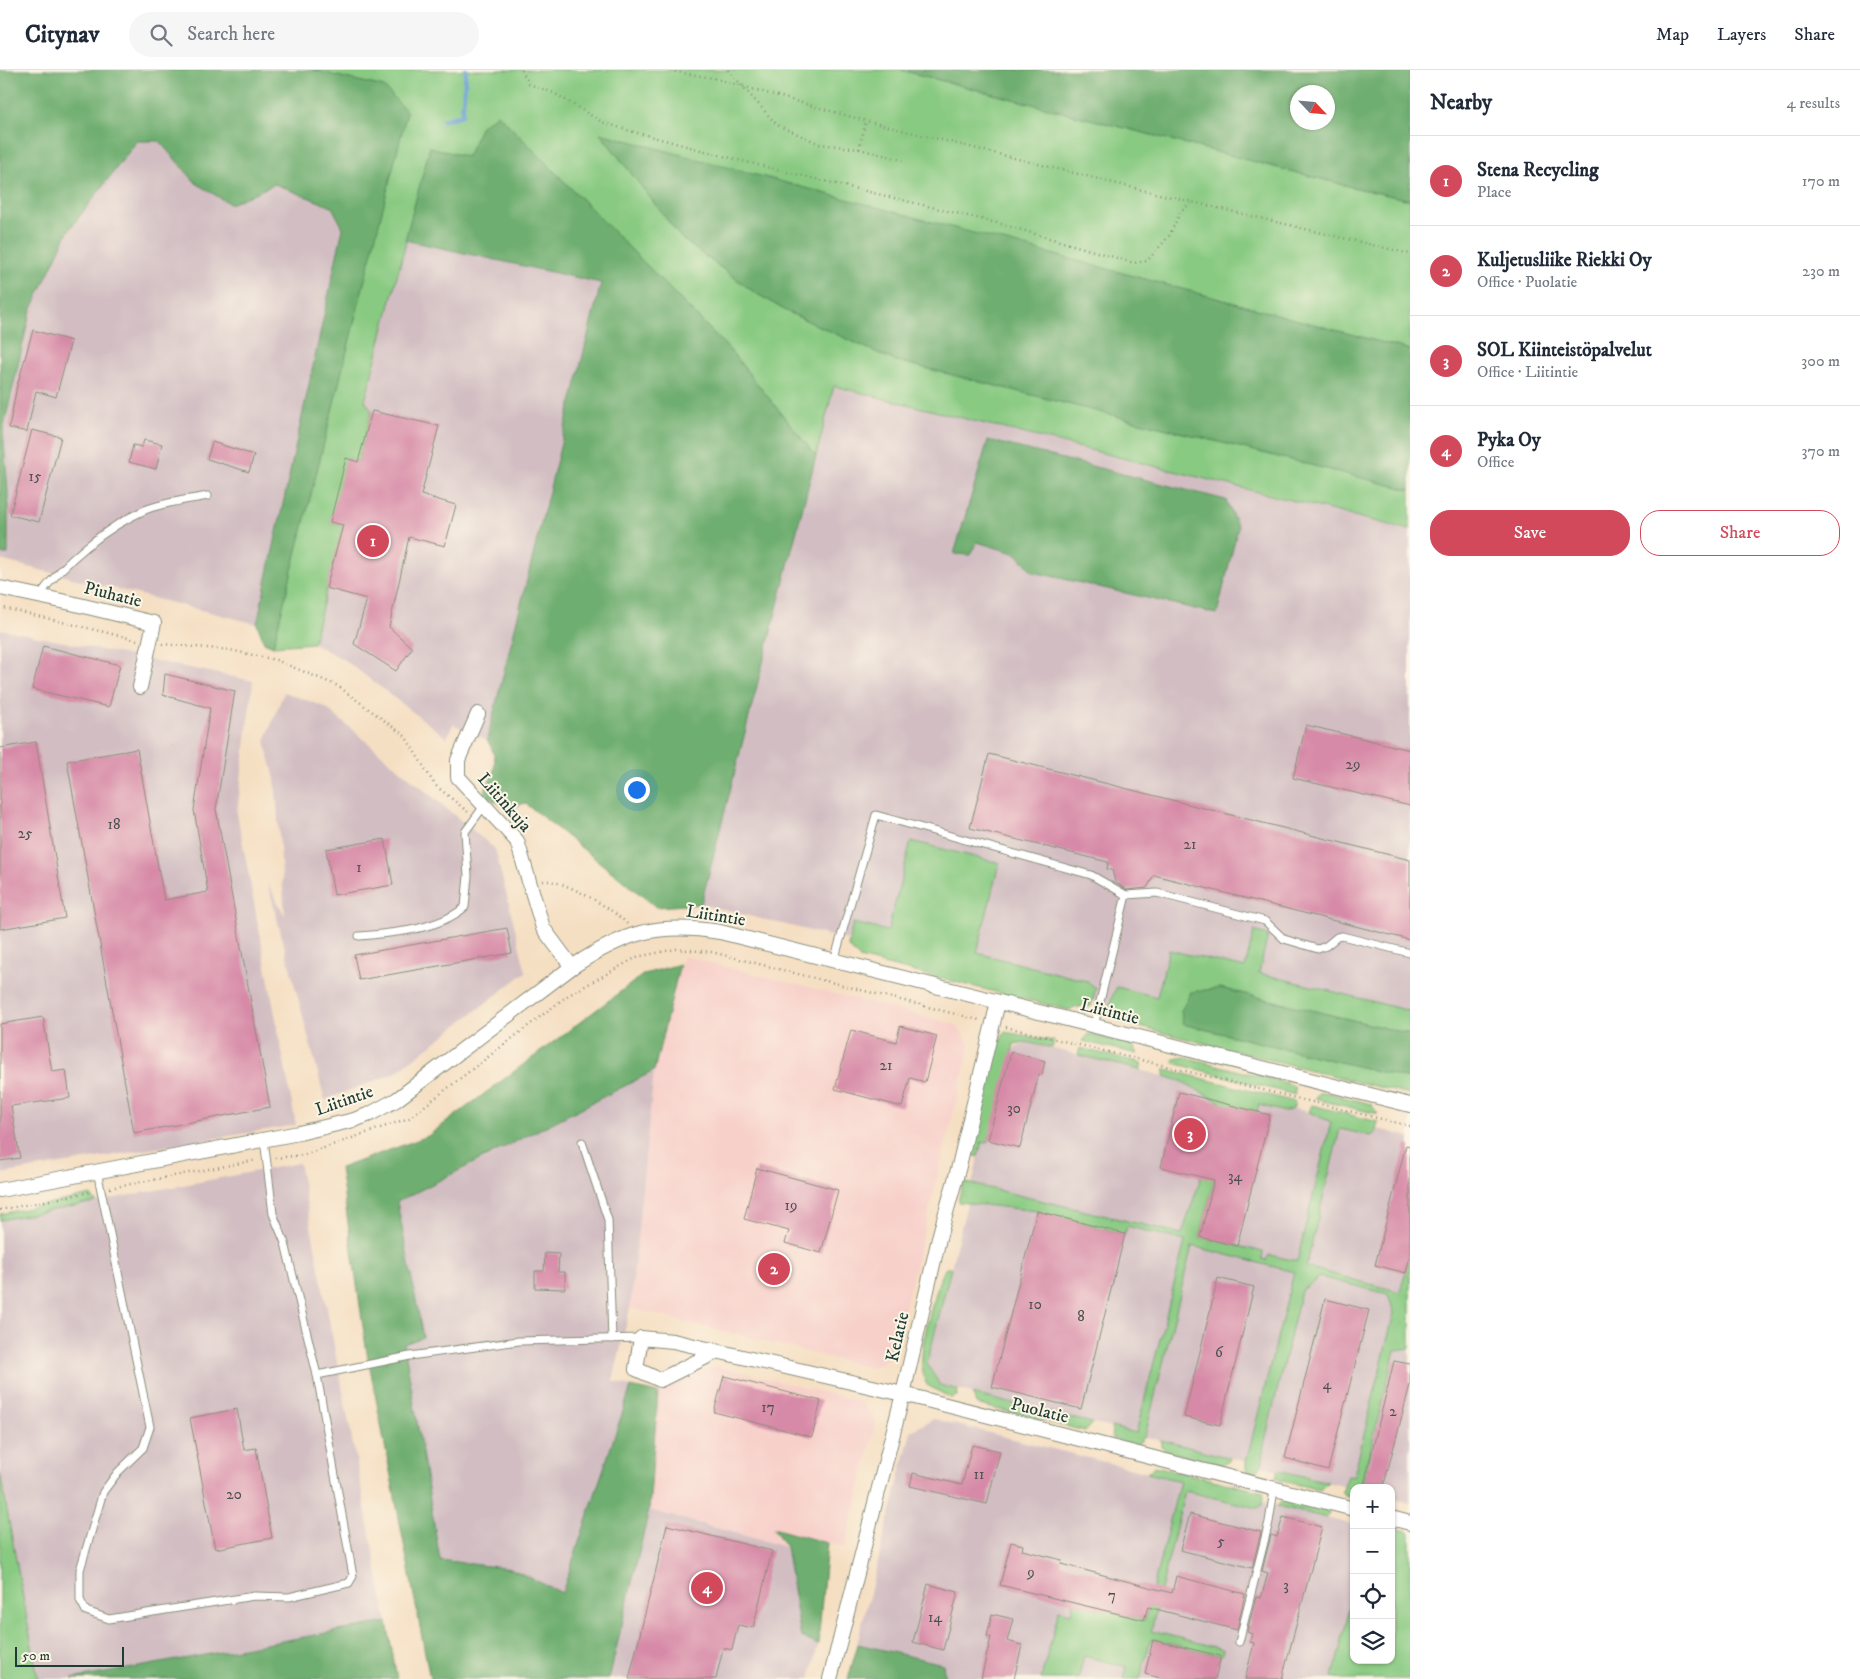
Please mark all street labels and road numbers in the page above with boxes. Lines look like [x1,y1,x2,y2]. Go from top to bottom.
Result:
street label: Piuhatie [82,577,144,613]
street label: Liitinkuja [472,768,536,837]
street label: Liitintie [685,900,747,932]
street label: Liitintie [1078,994,1141,1030]
street label: Liitintie [312,1081,376,1121]
street label: Kelatie [882,1310,914,1364]
street label: Puolatie [1009,1393,1071,1429]

